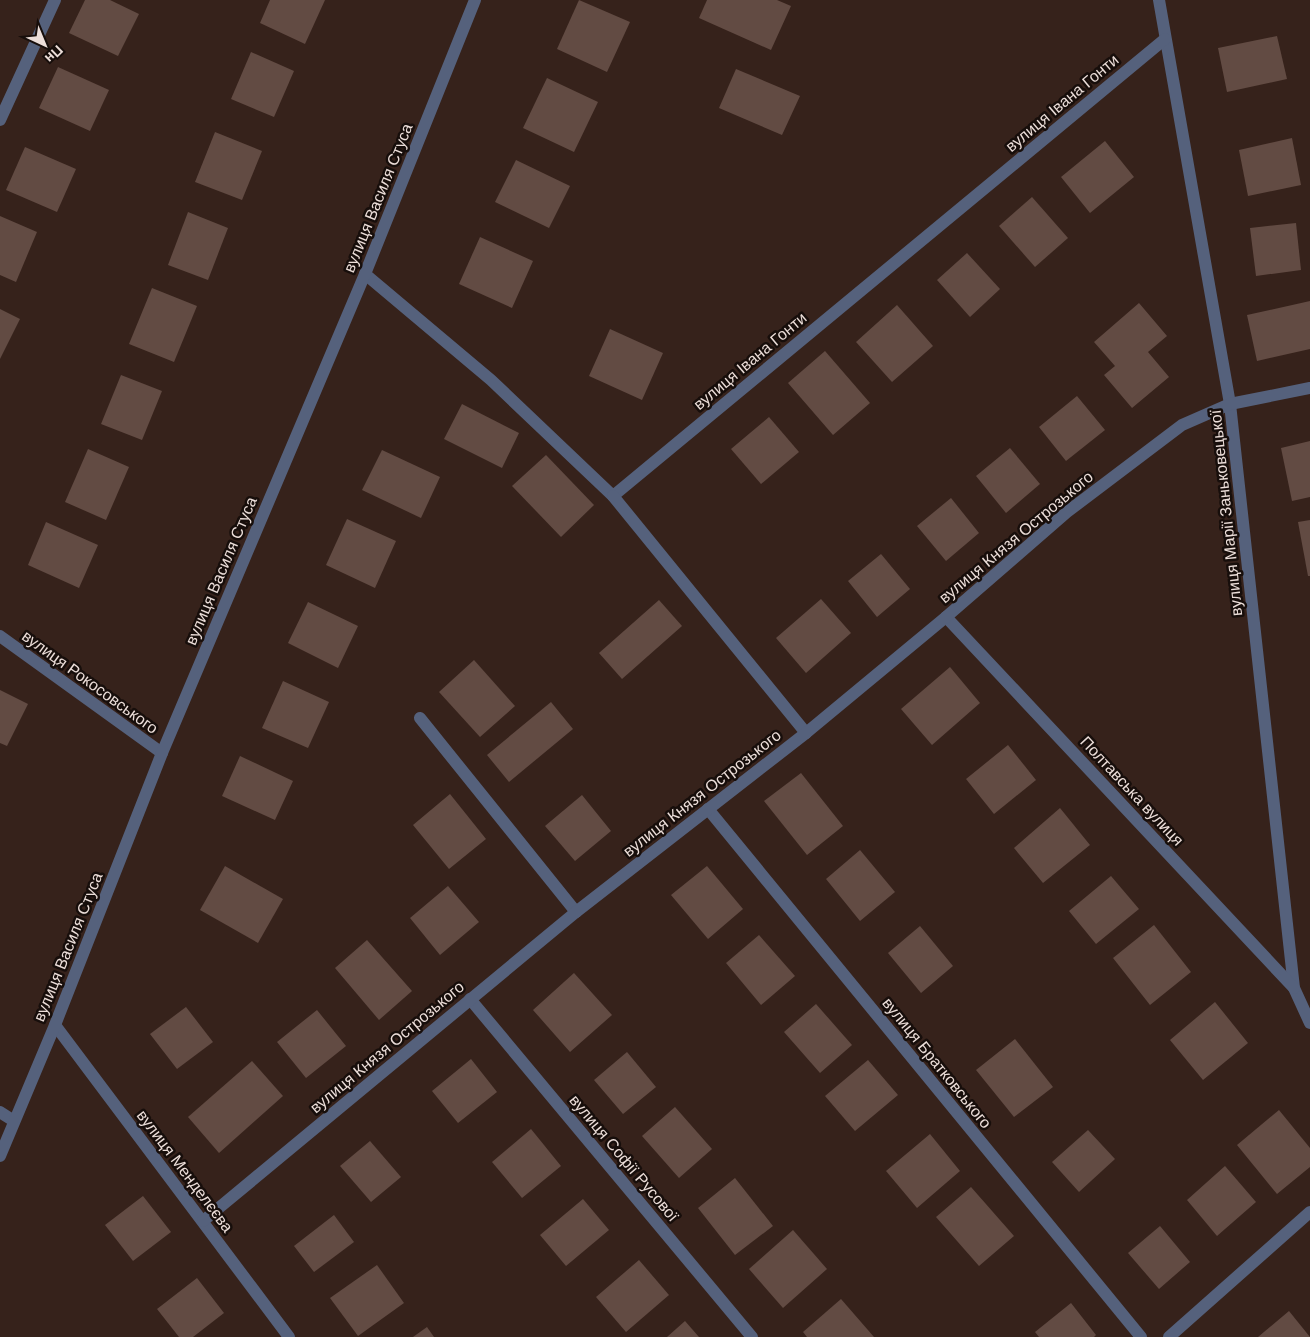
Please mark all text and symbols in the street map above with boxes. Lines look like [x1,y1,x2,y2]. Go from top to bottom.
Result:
north arrow [20,20,70,70]
text: Пн [42,42,66,67]
street label: вулиця Івана Гонти [1002,51,1122,155]
street label: вулиця Василя Стуса [340,121,416,275]
street label: вулиця Івана Гонти [690,309,810,413]
street label: вулиця Марії Заньковецької [1207,409,1245,617]
street label: вулиця Князя Острозького [936,468,1096,606]
street label: вулиця Василя Стуса [182,494,260,648]
street label: вулиця Рокосовського [19,627,161,737]
street label: вулиця Князя Острозького [620,726,784,860]
street label: Полтавська вулиця [1077,733,1187,849]
street label: вулиця Василя Стуса [30,870,106,1024]
street label: вулиця Князя Острозького [307,978,467,1116]
street label: вулиця Братковського [879,994,995,1132]
street label: вулиця Софії Русової [566,1091,682,1225]
street label: вулиця Менделєєва [134,1107,236,1235]

